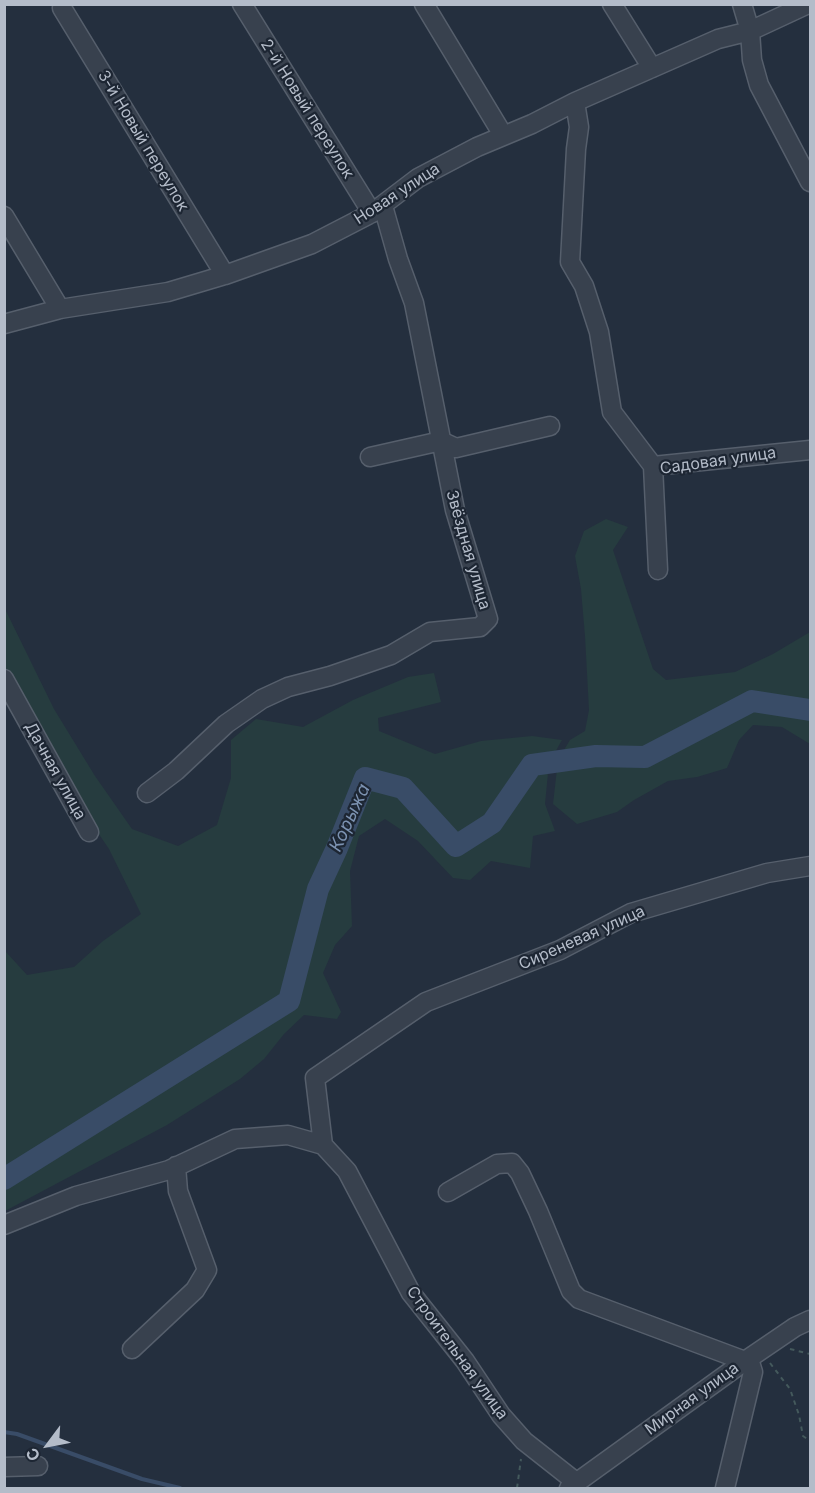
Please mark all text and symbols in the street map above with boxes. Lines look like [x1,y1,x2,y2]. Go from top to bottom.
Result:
street label: 2-й Новый переулок [256,36,358,182]
street label: 3-й Новый переулок [93,67,193,215]
street label: Новая улица [351,159,443,229]
street label: Садовая улица [659,443,777,479]
street label: Звёздная улица [442,488,494,612]
street label: Дачная улица [20,719,90,823]
water label: Корыжа [325,781,375,855]
street label: Сиреневая улица [516,902,648,974]
street label: Строительная улица [402,1283,512,1423]
street label: Мирная улица [641,1359,743,1439]
north arrow [18,1415,78,1475]
text: С [21,1444,44,1465]

